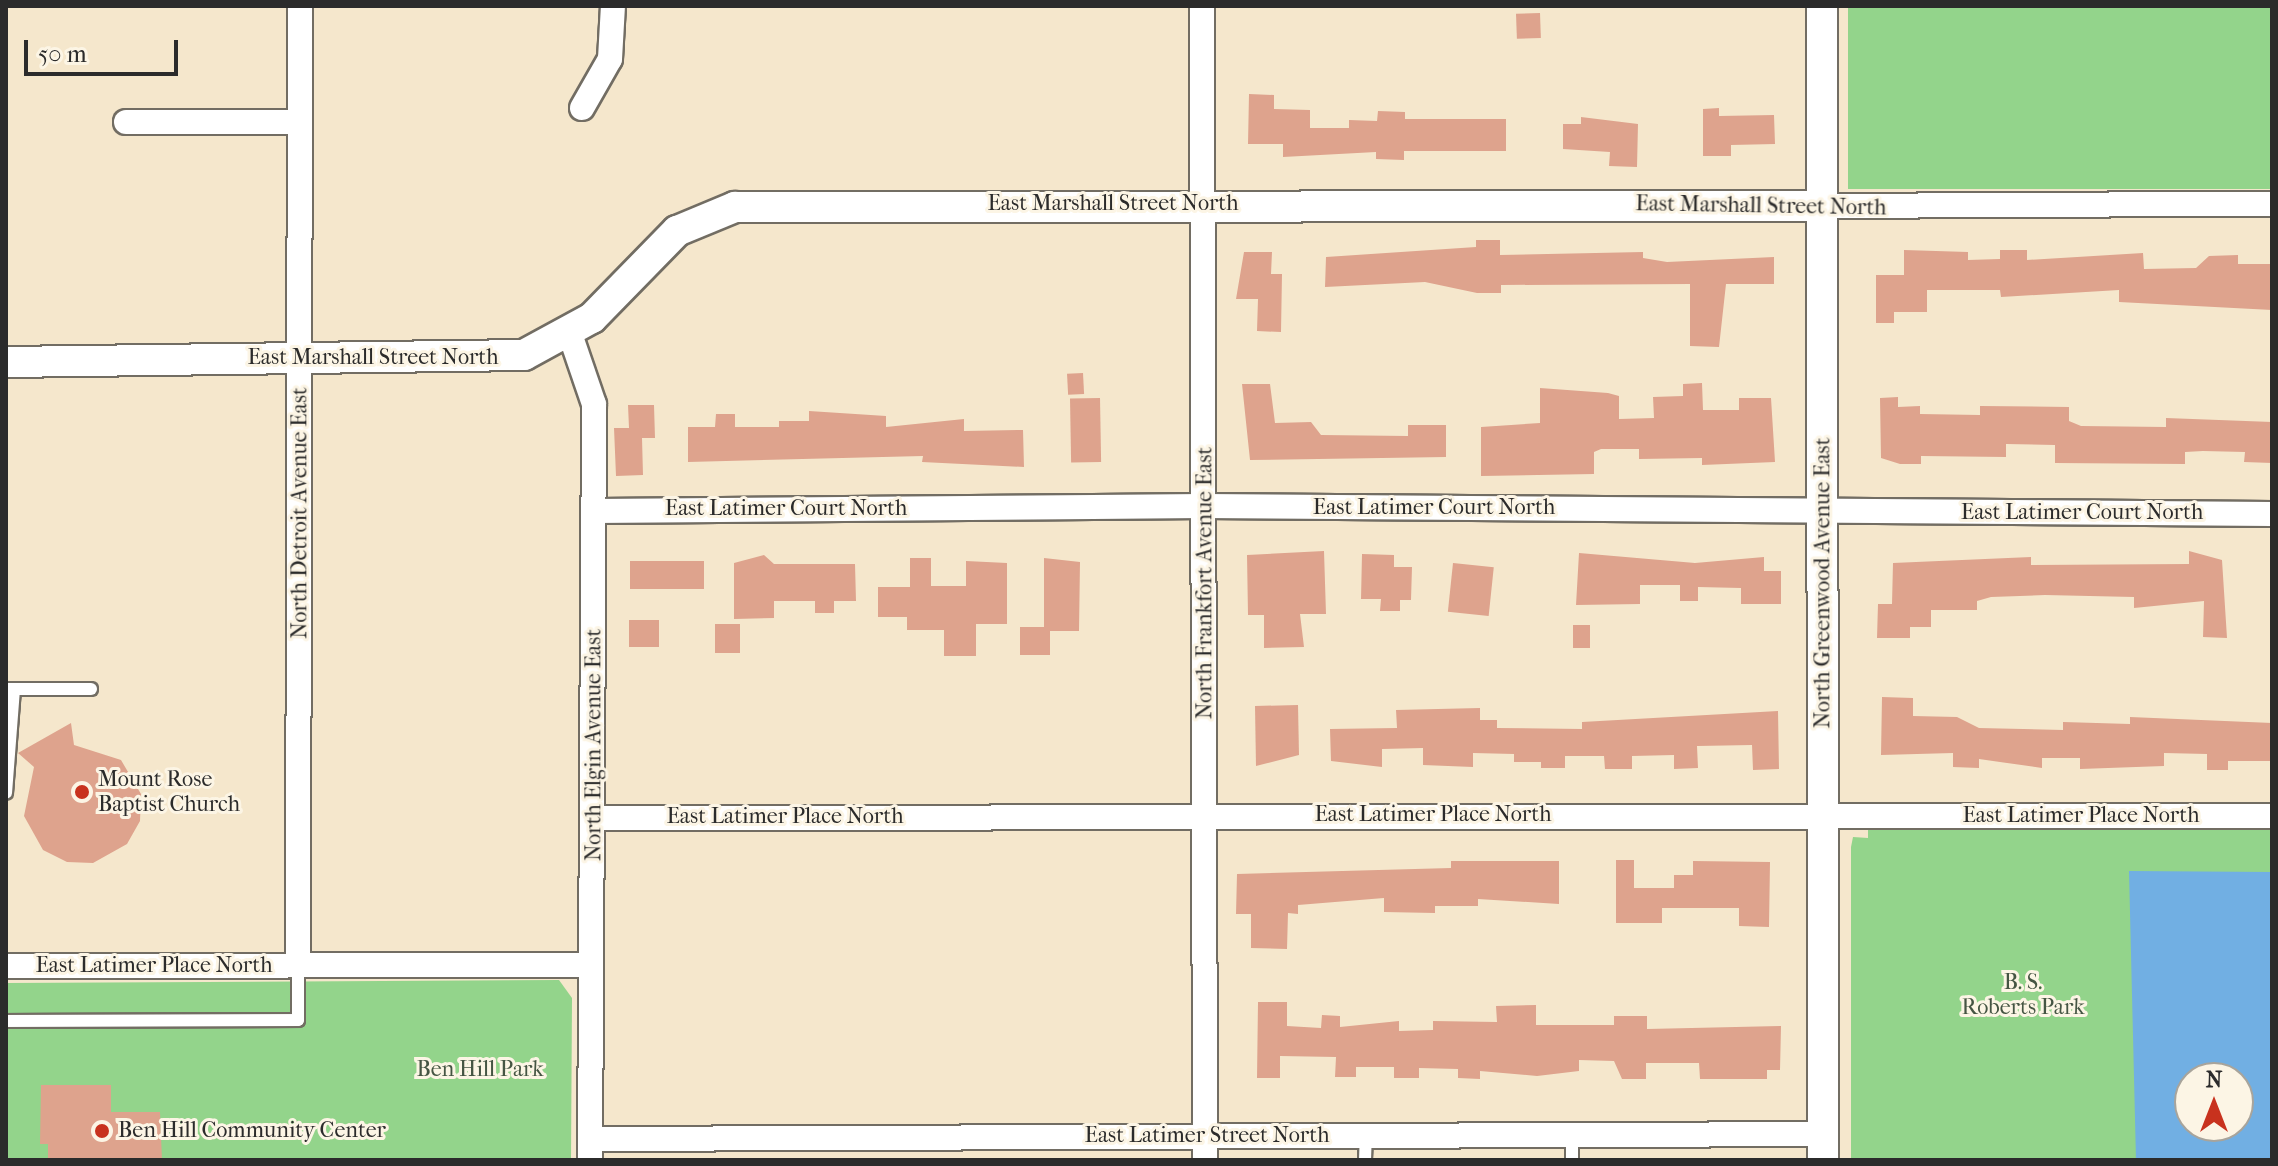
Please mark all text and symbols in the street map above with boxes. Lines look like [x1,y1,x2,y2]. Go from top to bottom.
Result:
scale bar [28,24,182,74]
text: 50 m [38,40,87,68]
street label: East Marshall Street North [987,191,1239,217]
street label: East Marshall Street North [1635,191,1887,221]
street label: East Marshall Street North [247,345,499,371]
street label: North Detroit Avenue East [287,387,313,639]
street label: North Greenwood Avenue East [1810,438,1836,728]
street label: North Frankfort Avenue East [1192,447,1218,719]
street label: East Latimer Court North [1313,495,1555,521]
street label: East Latimer Court North [665,496,907,522]
street label: East Latimer Court North [1961,500,2203,526]
street label: North Elgin Avenue East [581,629,607,861]
place label: Mount Rose Baptist Church [98,766,240,818]
marker: Mount Rose Baptist Church [73,783,91,801]
street label: East Latimer Place North [1314,802,1552,828]
street label: East Latimer Place North [1962,803,2200,829]
street label: East Latimer Place North [666,804,904,830]
street label: East Latimer Place North [35,953,273,979]
park label: B. S. Roberts Park [1961,969,2085,1020]
park label: Ben Hill Park [416,1057,544,1083]
north arrow [2174,1062,2254,1142]
text: N [2206,1067,2222,1093]
place label: Ben Hill Community Center [118,1118,386,1144]
marker: Ben Hill Community Center [93,1122,111,1140]
street label: East Latimer Street North [1084,1123,1330,1149]

